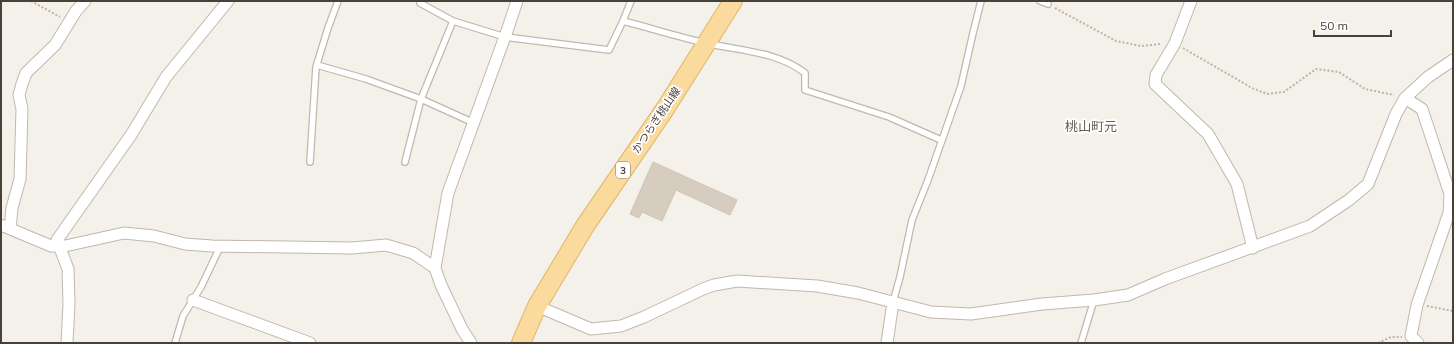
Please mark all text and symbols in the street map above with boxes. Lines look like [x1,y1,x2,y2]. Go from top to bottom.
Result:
scale bar [1314,12,1391,38]
text: 50 m [1320,18,1348,33]
street label: かつらぎ桃山線 [629,84,683,156]
district label: 桃山町元 [1065,118,1117,134]
road number: 3 [616,162,630,178]

